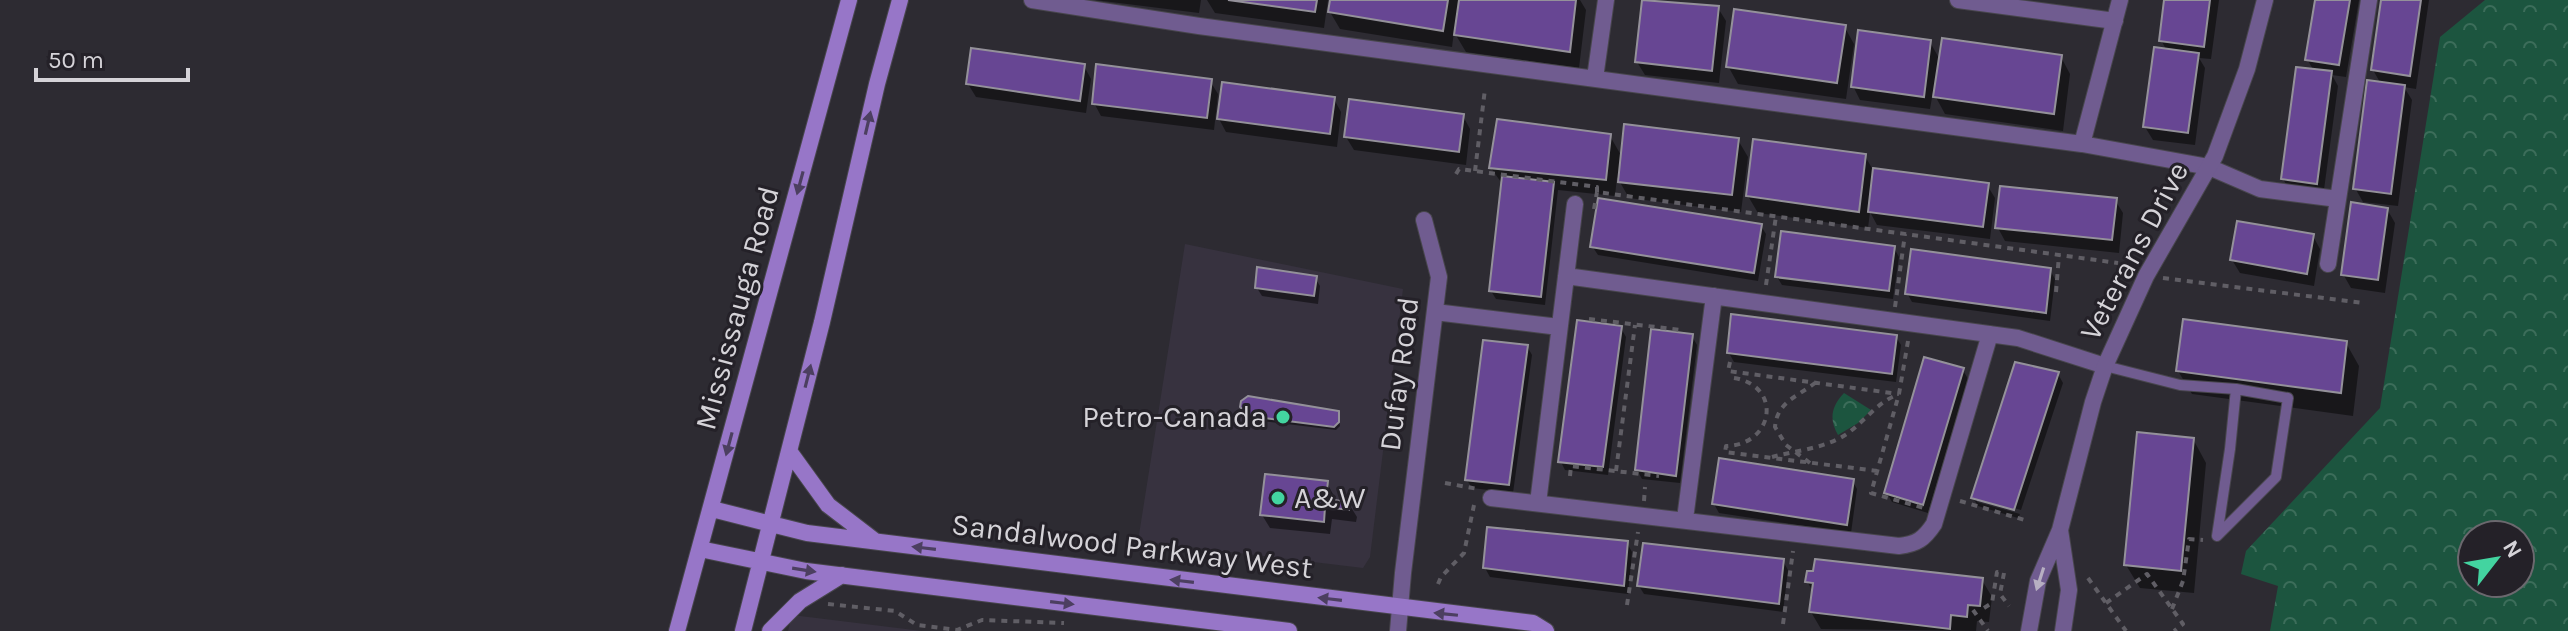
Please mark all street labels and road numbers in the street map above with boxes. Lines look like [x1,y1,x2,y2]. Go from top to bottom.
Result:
street label: Veterans Drive [2072,156,2196,346]
street label: Mississauga Road [687,182,787,434]
street label: Dufay Road [1372,295,1426,453]
street label: Sandalwood Parkway West [949,506,1315,586]

